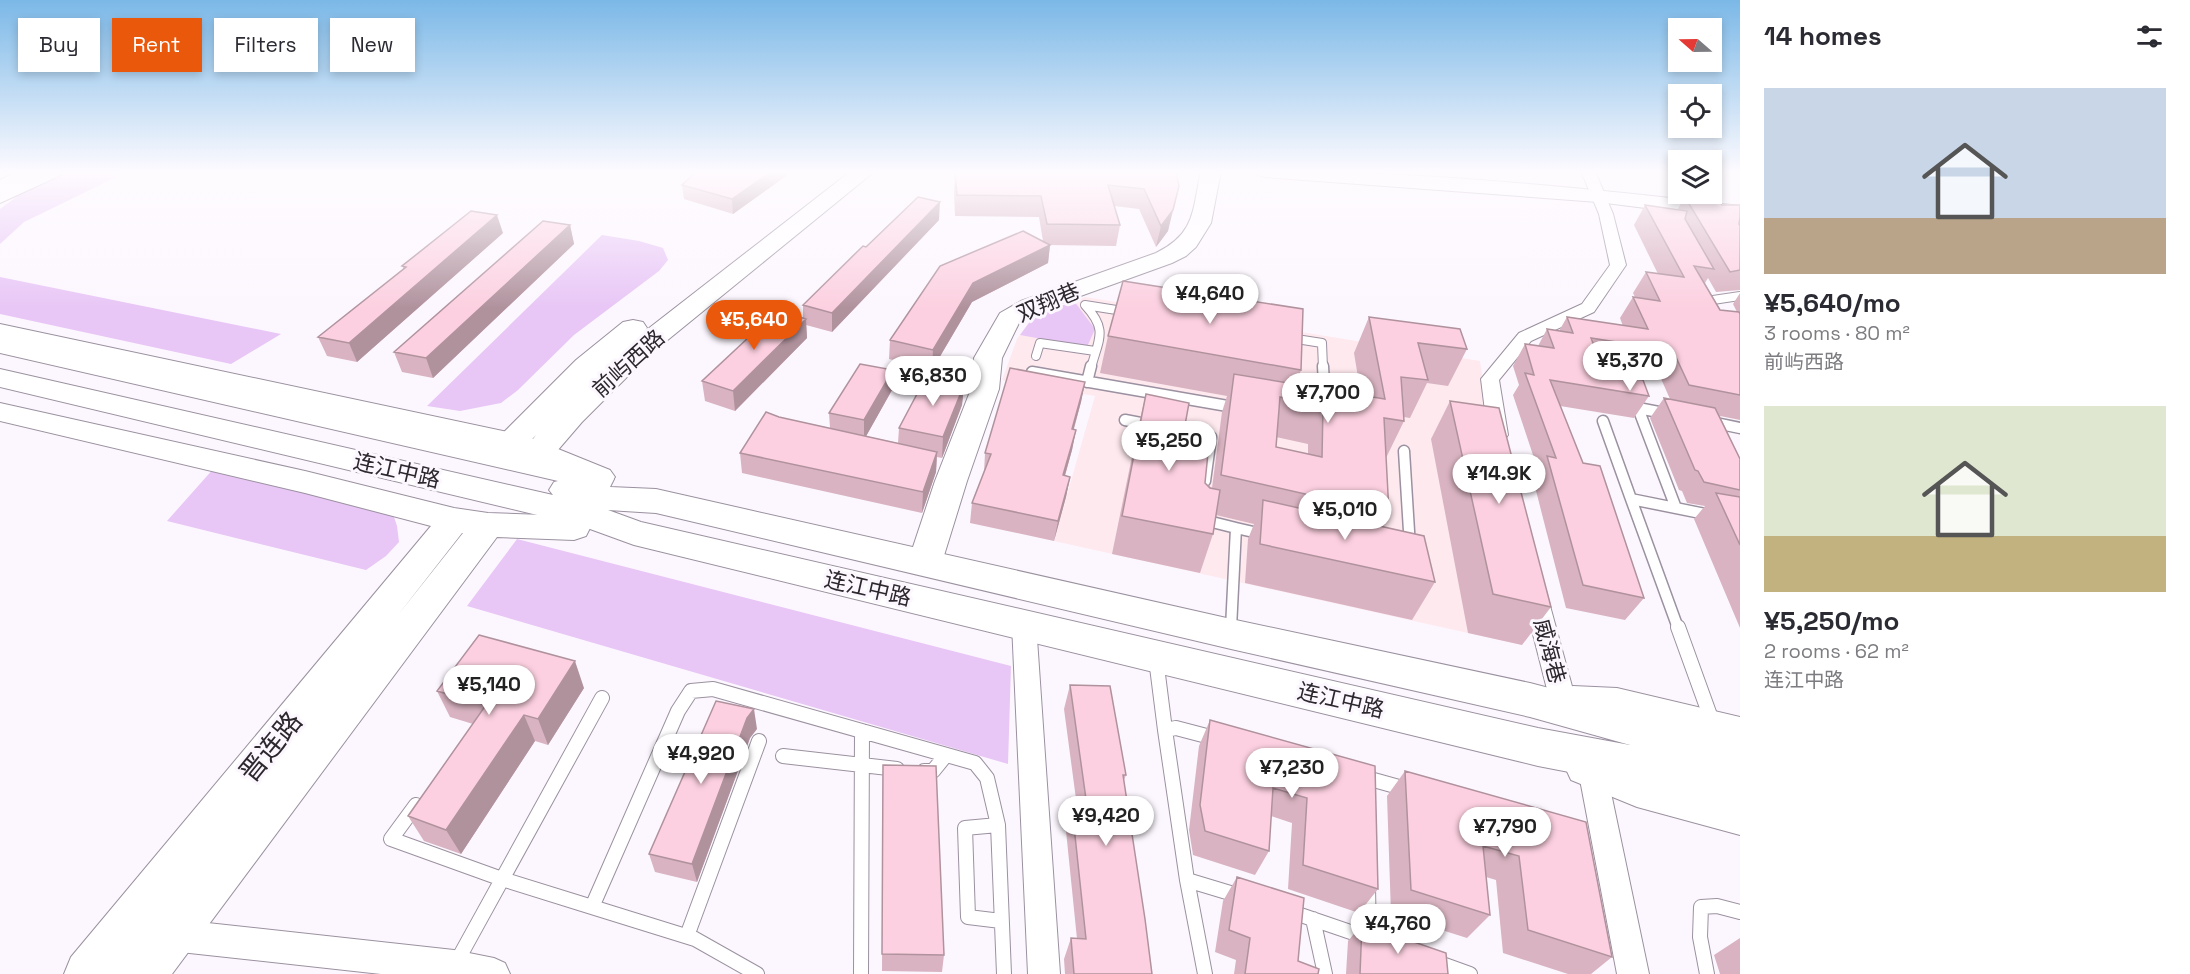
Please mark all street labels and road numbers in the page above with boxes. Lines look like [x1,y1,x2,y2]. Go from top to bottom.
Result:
street label: 双翔巷 [1012,276,1084,328]
street label: 前屿西路 [586,323,670,403]
street label: 连江中路 [351,446,443,494]
street label: 连江中路 [822,564,914,612]
street label: 威海巷 [1528,615,1572,687]
street label: 连江中路 [1295,676,1387,724]
street label: 晋连路 [232,704,310,789]

